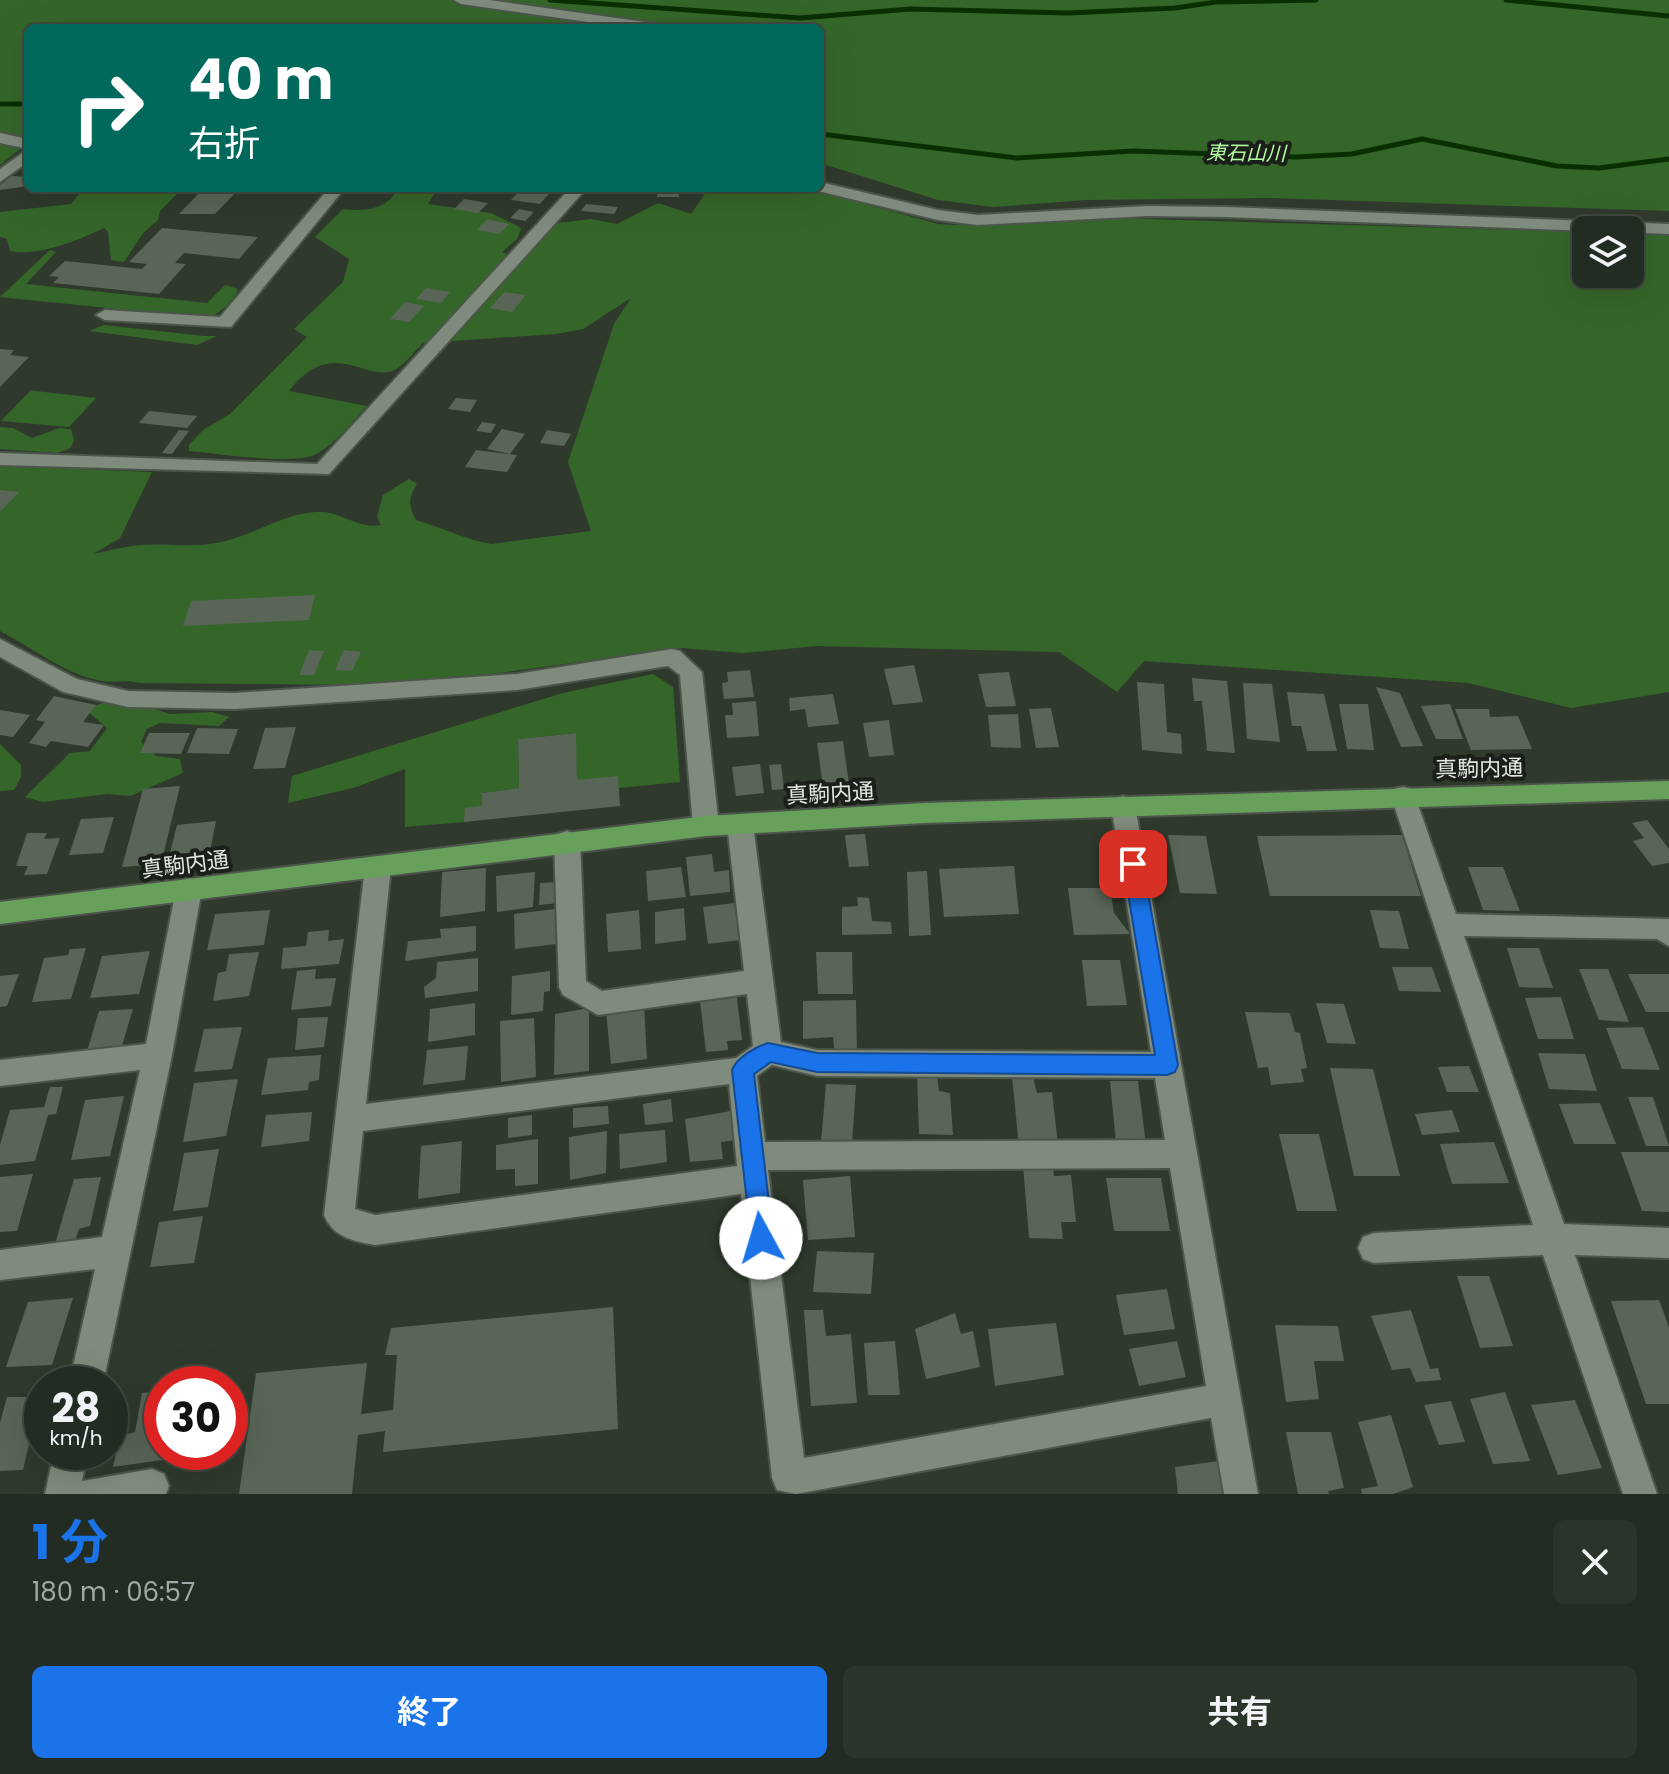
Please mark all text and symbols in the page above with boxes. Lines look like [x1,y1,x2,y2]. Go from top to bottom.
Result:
text: 40 m [188,40,334,119]
icon: right [56,56,160,160]
text: 右折 [188,118,260,169]
water label: 東石山川 [1206,138,1288,168]
map controls [1572,216,1644,288]
button: layers [1572,216,1644,288]
street label: 真駒内通 [1435,752,1523,785]
street label: 真駒内通 [785,776,875,811]
pin [1099,830,1167,898]
icon: arrive [1111,842,1155,886]
street label: 真駒内通 [139,844,231,885]
position arrow [719,1196,803,1280]
speed limit sign: 30 [144,1366,248,1470]
text: 28 [52,1380,100,1436]
text: km/h [49,1424,103,1452]
text: 1 分 [32,1509,108,1576]
button: close [1553,1520,1637,1604]
text: 180 m · 06:57 [32,1574,195,1610]
button: 終了 [32,1666,827,1758]
button: 共有 [843,1666,1637,1758]

